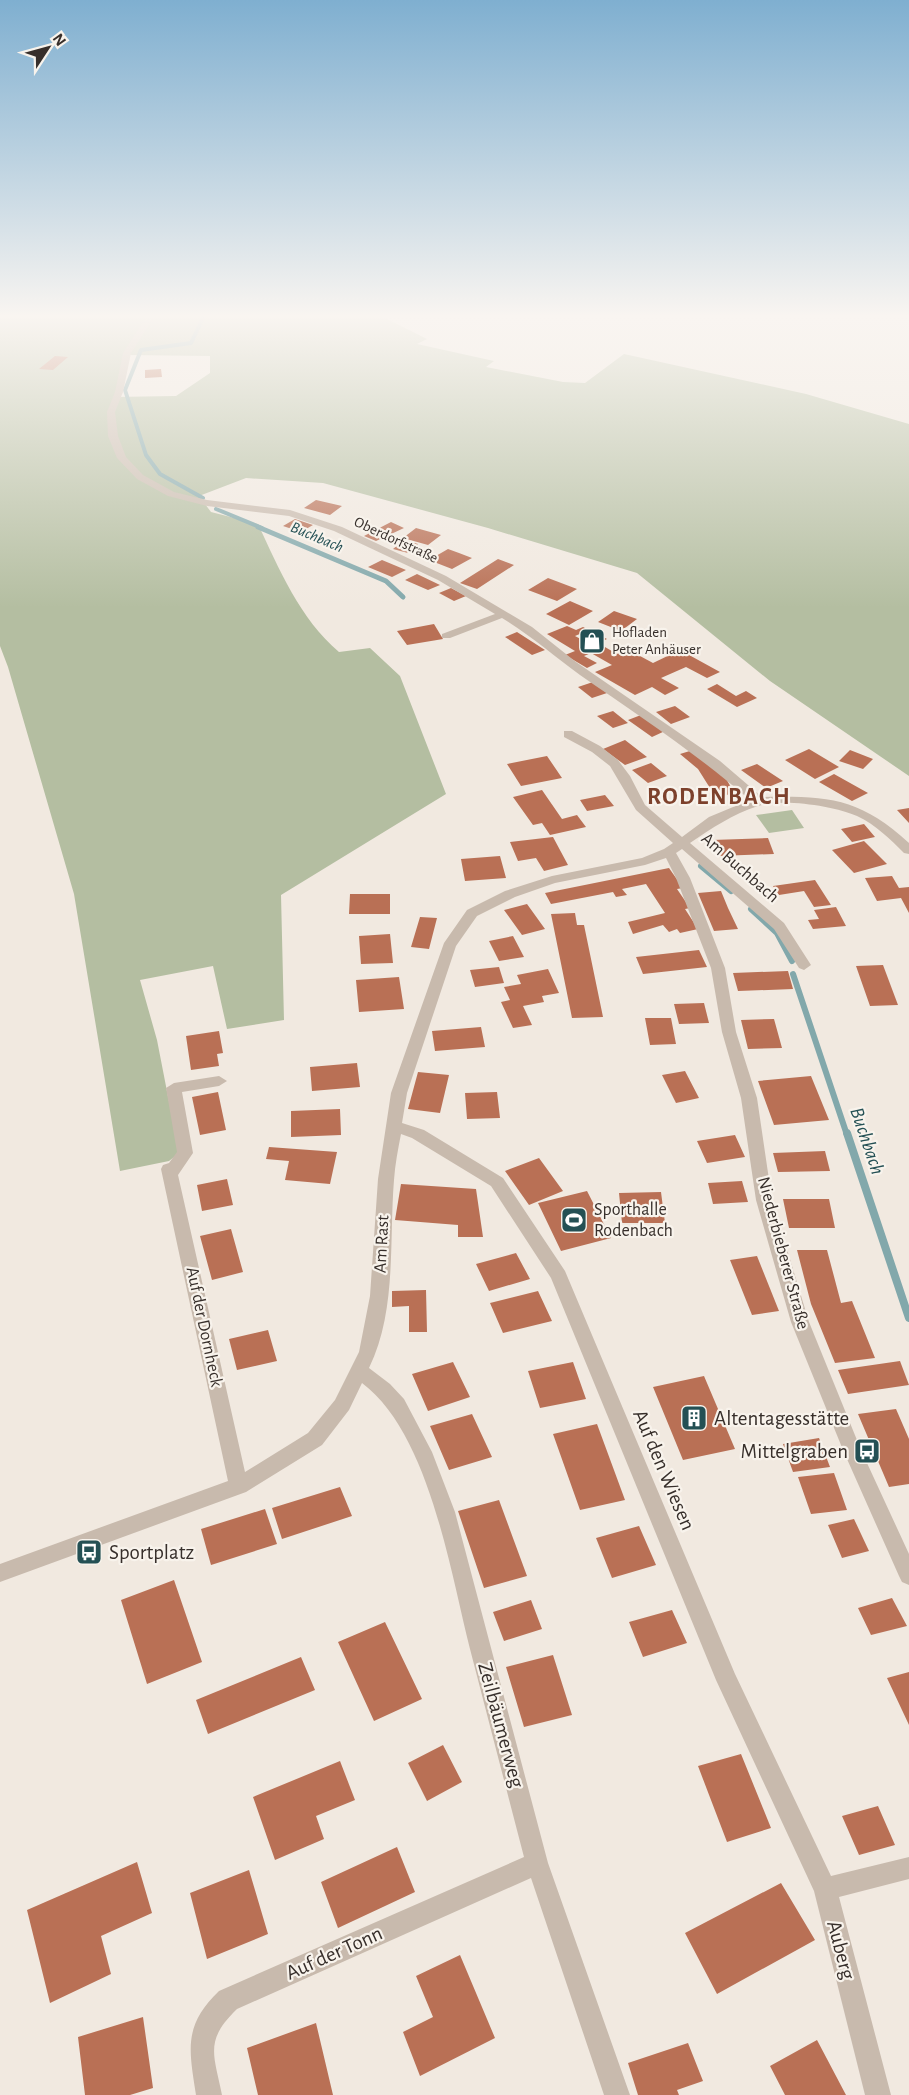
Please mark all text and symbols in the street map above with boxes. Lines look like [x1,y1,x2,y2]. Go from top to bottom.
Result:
north arrow [18,18,78,78]
text: N [50,31,69,49]
street label: Oberdorfstraße [352,514,440,566]
water label: Buchbach [288,519,346,555]
place label: Hofladen Peter Anhäuser [612,625,701,657]
shop icon: Hofladen Peter Anhäuser [577,626,607,656]
district label: RODENBACH [647,785,791,809]
street label: Am Buchbach [698,830,782,906]
water label: Buchbach [846,1105,888,1177]
street label: Niederbieberer Straße [754,1175,812,1331]
place label: Sporthalle Rodenbach [594,1201,673,1240]
sports icon: Sporthalle Rodenbach [559,1205,589,1235]
street label: Am Rast [371,1214,393,1273]
street label: Auf der Dornheck [183,1265,226,1389]
building icon: Altentagesstätte [679,1403,709,1433]
street label: Auf den Wiesen [629,1407,699,1533]
place label: Altentagesstätte [714,1408,849,1429]
bus stop icon: Mittelgraben [852,1436,882,1466]
place label: Mittelgraben [741,1441,848,1462]
bus stop icon: Sportplatz [74,1537,104,1567]
place label: Sportplatz [109,1542,194,1563]
street label: Zeilbäumerweg [474,1660,528,1791]
street label: Auberg [823,1918,859,1982]
street label: Auf der Tonn [283,1922,385,1984]

